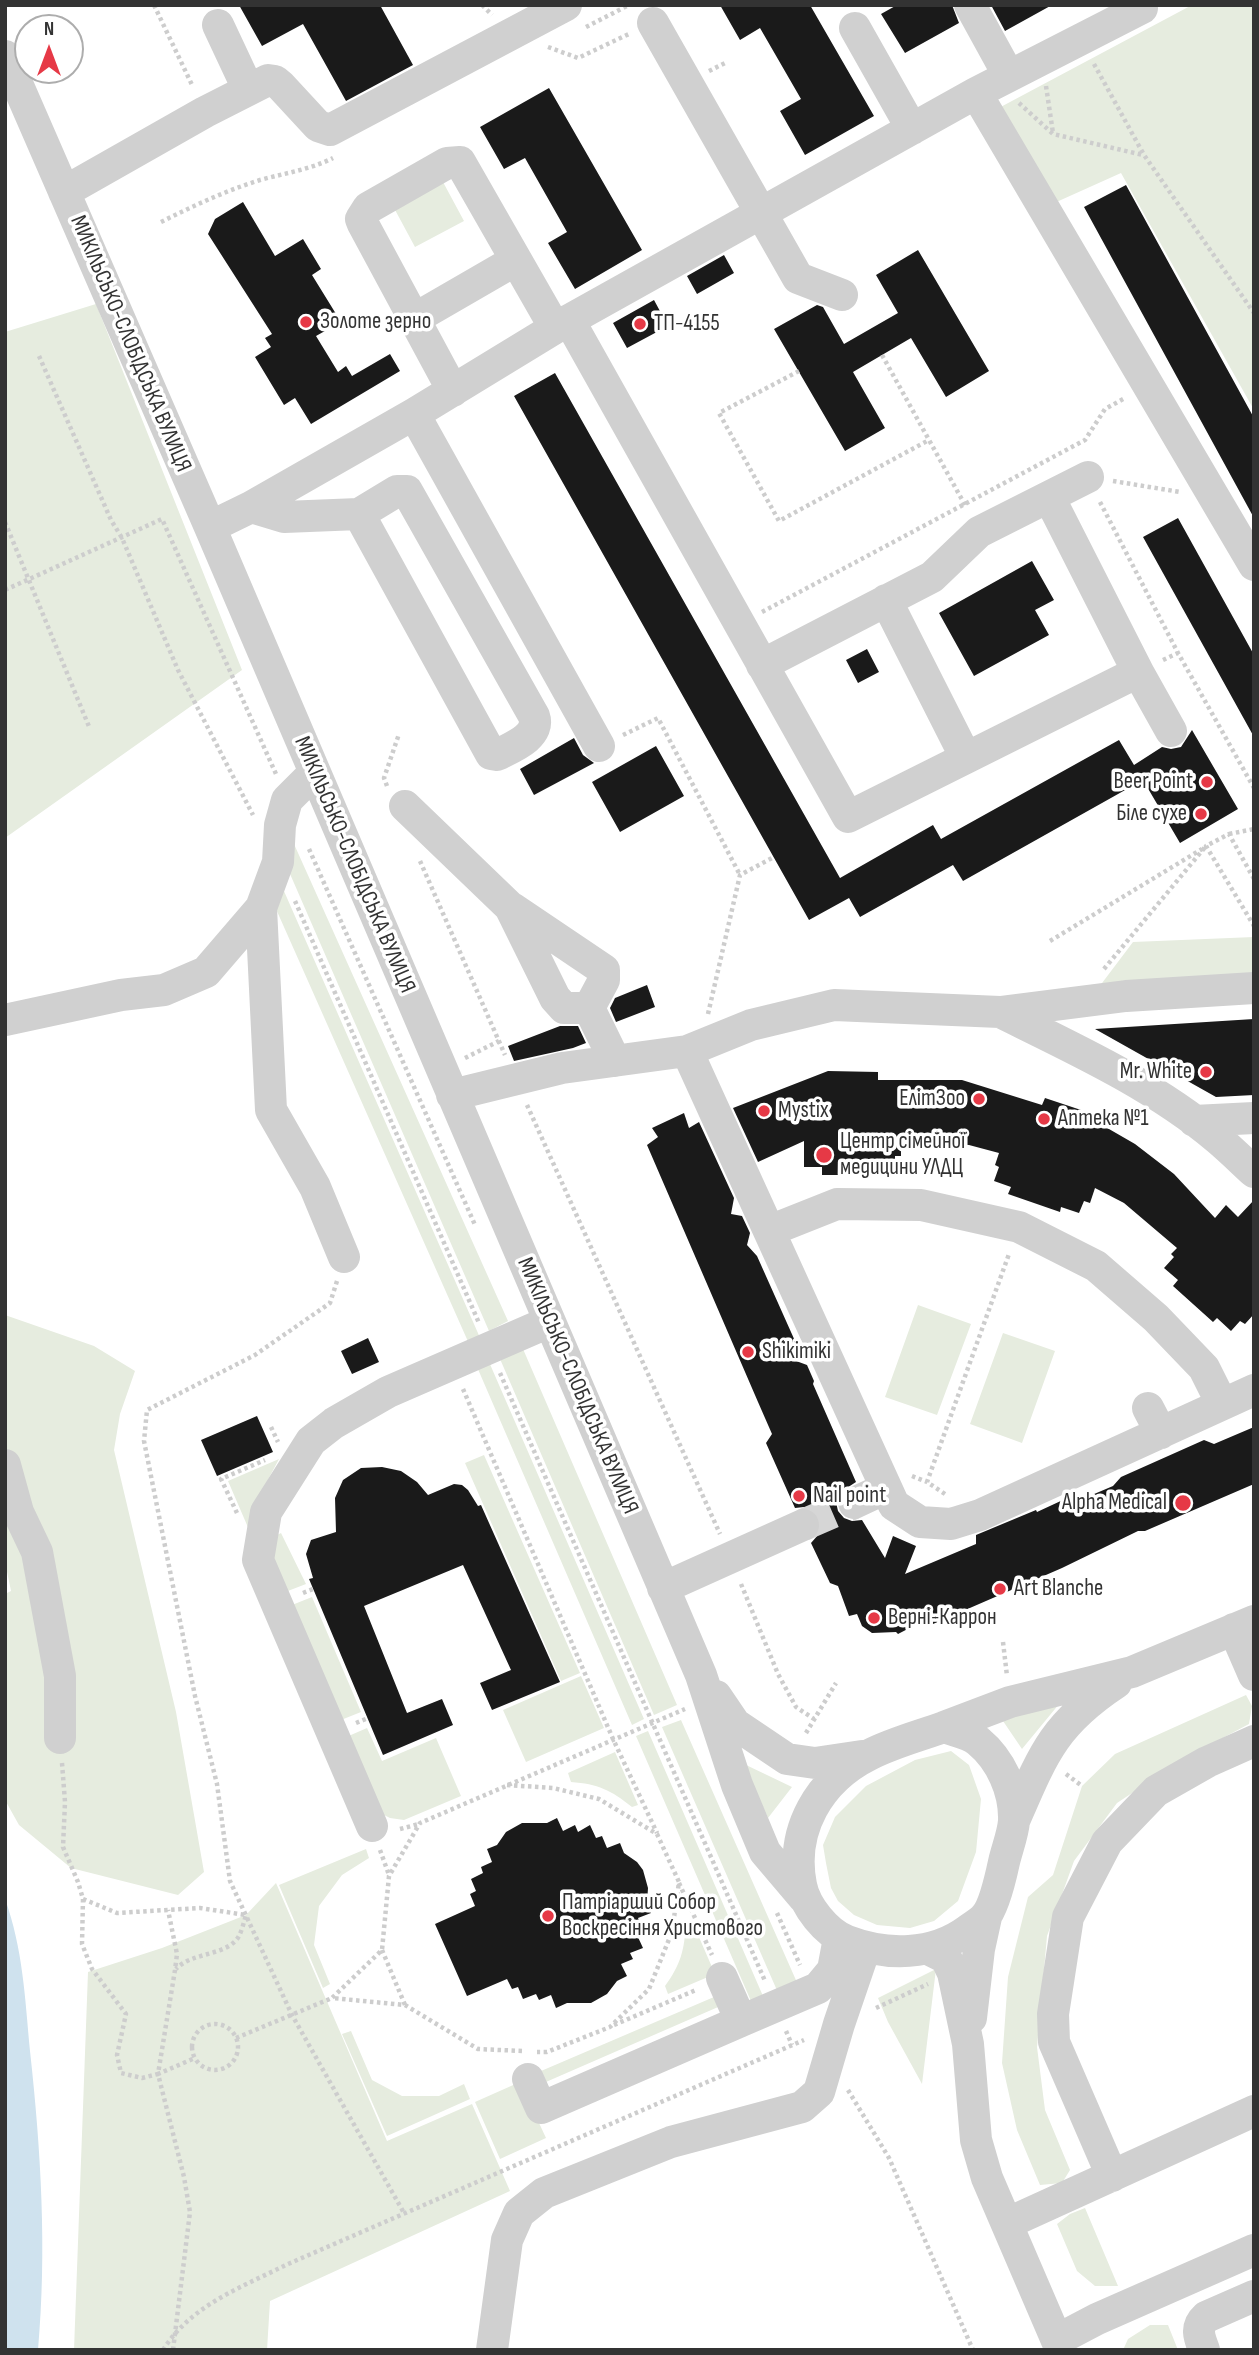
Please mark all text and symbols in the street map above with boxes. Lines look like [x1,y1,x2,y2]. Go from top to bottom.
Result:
north arrow [14,14,84,84]
text: N [44,18,54,41]
street label: МИКІЛЬСЬКО-СЛОБІДСЬКА ВУЛИЦЯ [63,212,197,476]
place label: Золоте зерно [320,308,431,336]
place label: ТП-4155 [654,310,720,338]
marker: Золоте зерно [298,314,314,330]
marker: ТП-4155 [632,316,648,332]
street label: МИКІЛЬСЬКО-СЛОБІДСЬКА ВУЛИЦЯ [287,733,421,997]
place label: Beer Point [1113,768,1193,796]
marker: Beer Point [1199,774,1215,790]
place label: Біле сухе [1116,800,1187,828]
marker: Біле сухе [1193,806,1209,822]
place label: Mr. White [1120,1058,1192,1086]
marker: Mr. White [1198,1064,1214,1080]
place label: ЕлітЗоо [899,1085,965,1113]
marker: ЕлітЗоо [971,1091,987,1107]
place label: Mystix [778,1097,829,1125]
marker: Mystix [756,1103,772,1119]
place label: Аптека №1 [1058,1105,1149,1133]
marker: Аптека №1 [1036,1111,1052,1127]
place label: Центр сімейної медицини УЛДЦ [840,1128,965,1182]
marker: Центр сімейної медицини УЛДЦ [814,1145,834,1165]
street label: МИКІЛЬСЬКО-СЛОБІДСЬКА ВУЛИЦЯ [510,1254,644,1518]
place label: Shikimiki [762,1338,831,1366]
marker: Shikimiki [740,1344,756,1360]
place label: Nail point [813,1482,886,1510]
marker: Nail point [791,1488,807,1504]
place label: Alpha Medical [1062,1489,1167,1517]
marker: Alpha Medical [1173,1493,1193,1513]
place label: Art Blanche [1014,1575,1103,1603]
marker: Art Blanche [992,1581,1008,1597]
place label: Верні-Каррон [888,1604,997,1632]
marker: Верні-Каррон [866,1610,882,1626]
place label: Патріарший Собор Воскресіння Христового [562,1889,763,1943]
marker: Патріарший Собор Воскресіння Христового [540,1908,556,1924]

